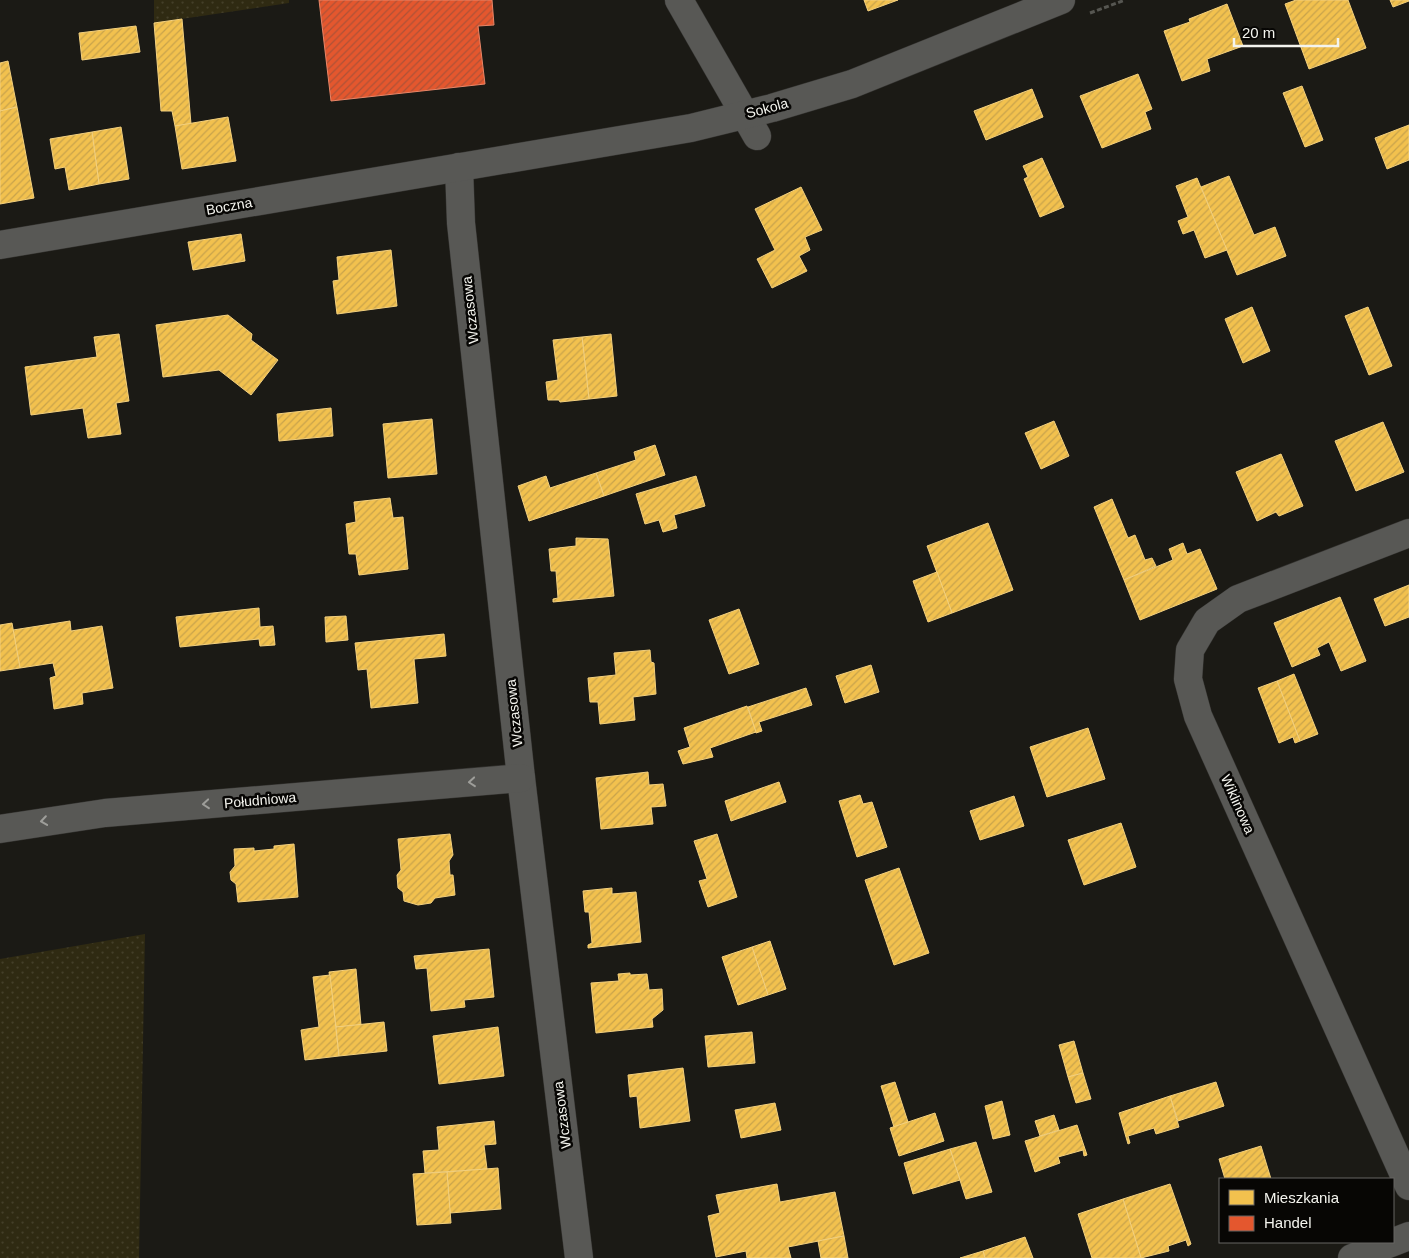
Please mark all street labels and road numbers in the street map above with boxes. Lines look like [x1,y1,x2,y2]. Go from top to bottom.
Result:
street label: Sokola [744,95,790,121]
street label: Boczna [205,194,254,218]
street label: Wczasowa [458,275,481,344]
street label: Wczasowa [502,678,525,747]
street label: Wiklinowa [1218,772,1258,836]
street label: Południowa [223,789,297,811]
street label: Wczasowa [550,1080,574,1150]

